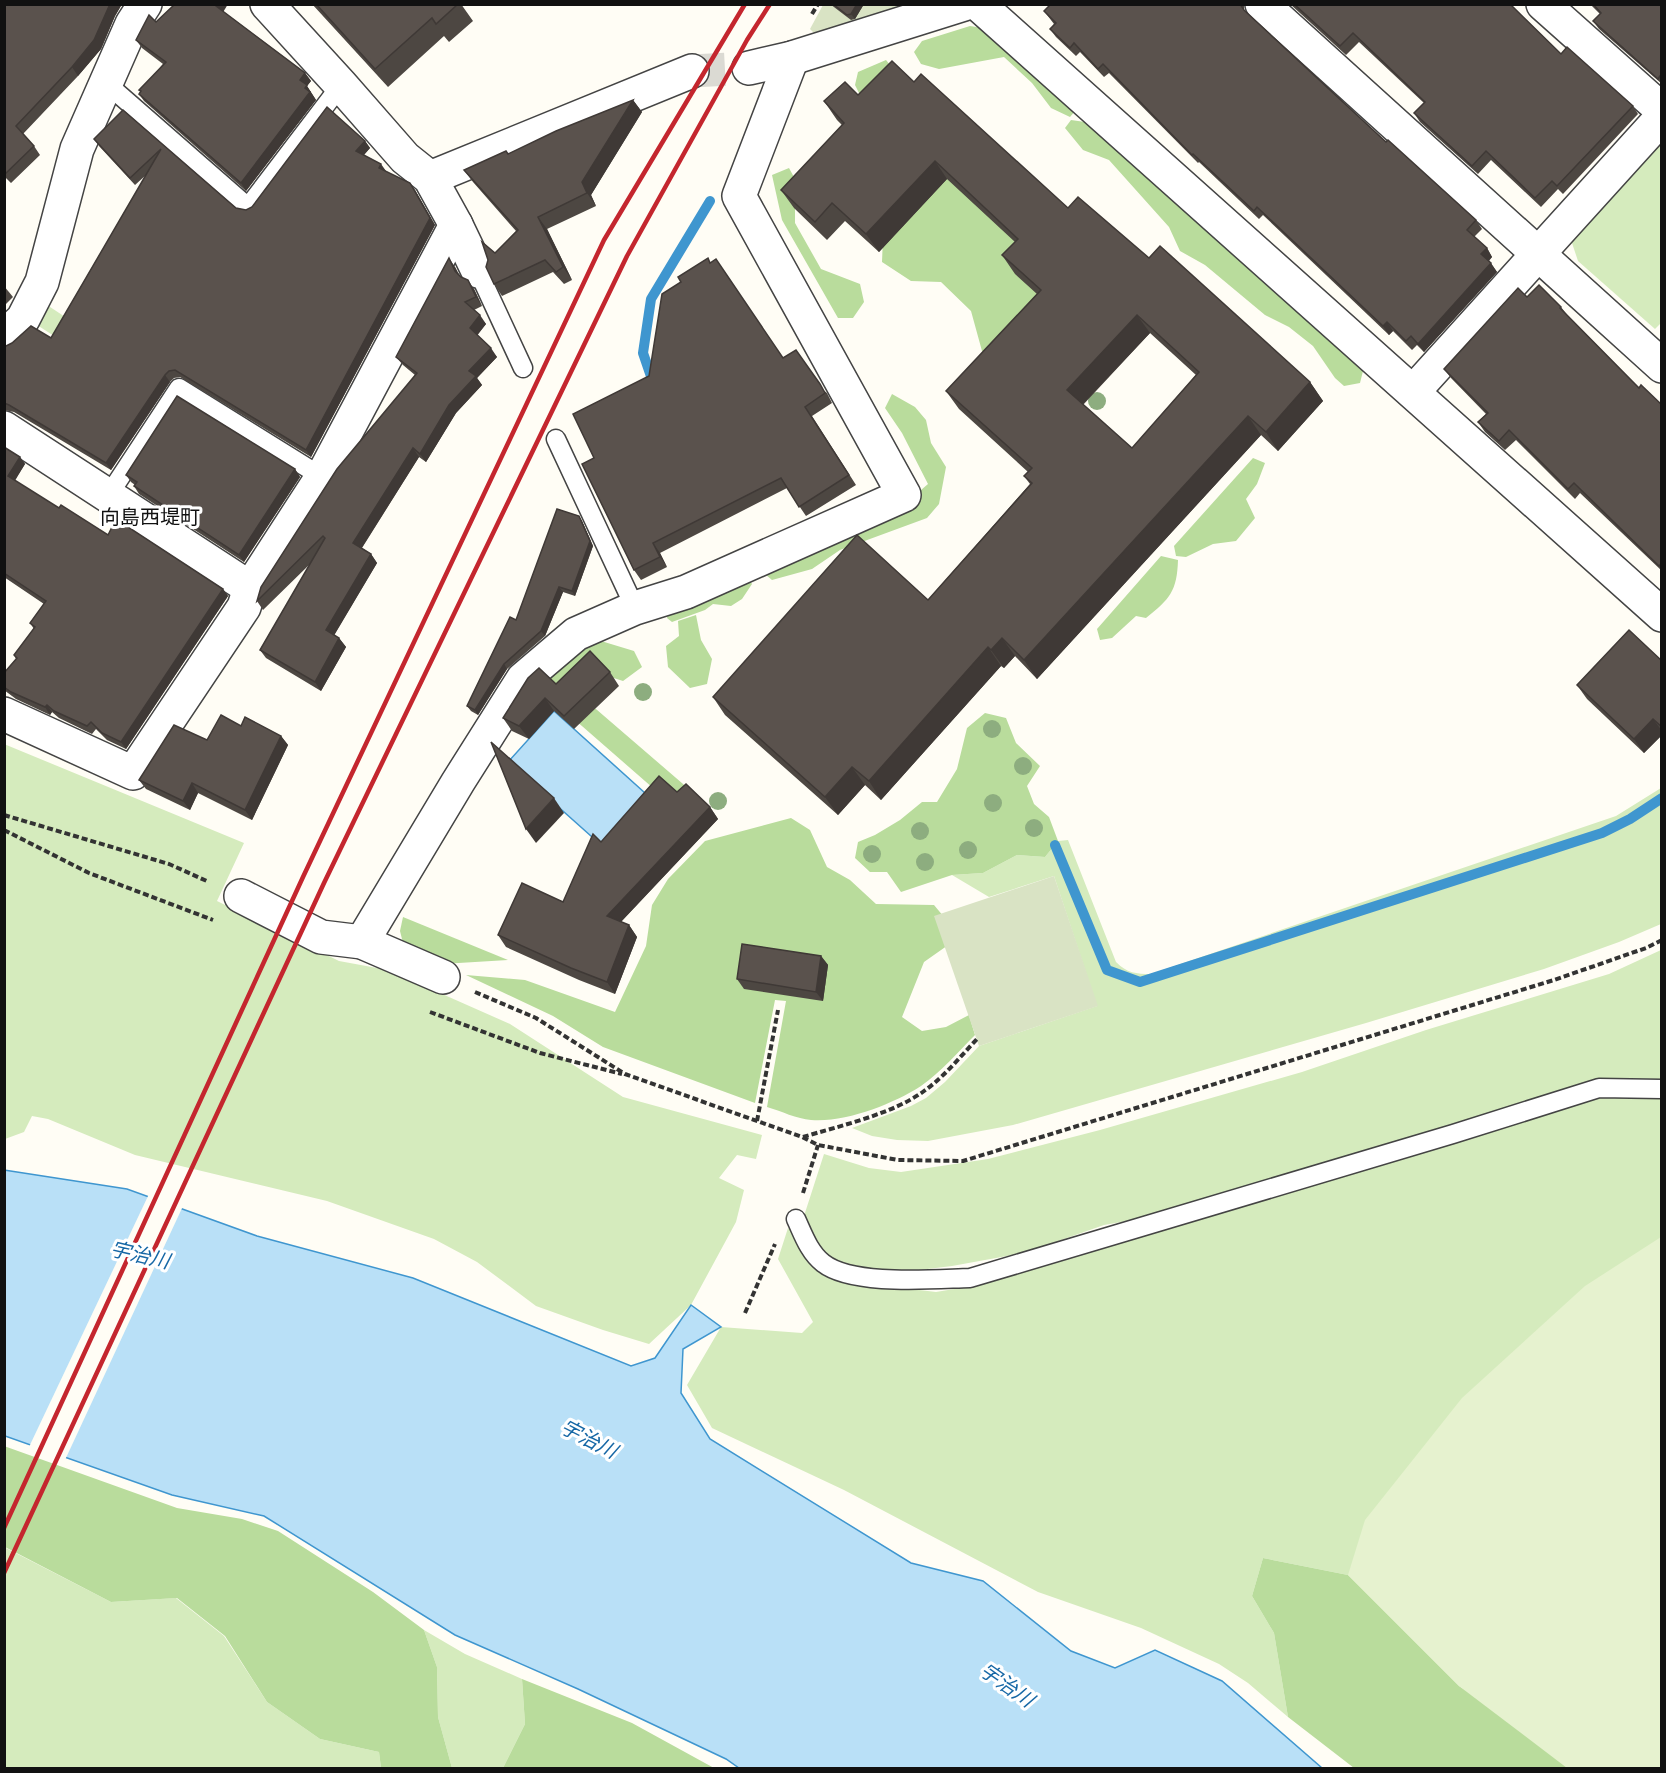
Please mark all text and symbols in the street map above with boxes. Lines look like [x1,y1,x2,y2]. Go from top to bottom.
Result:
district label: 向島西堤町 [100,506,200,528]
water label: 宇治川 [108,1238,174,1273]
water label: 宇治川 [557,1416,623,1463]
water label: 宇治川 [976,1659,1040,1712]

